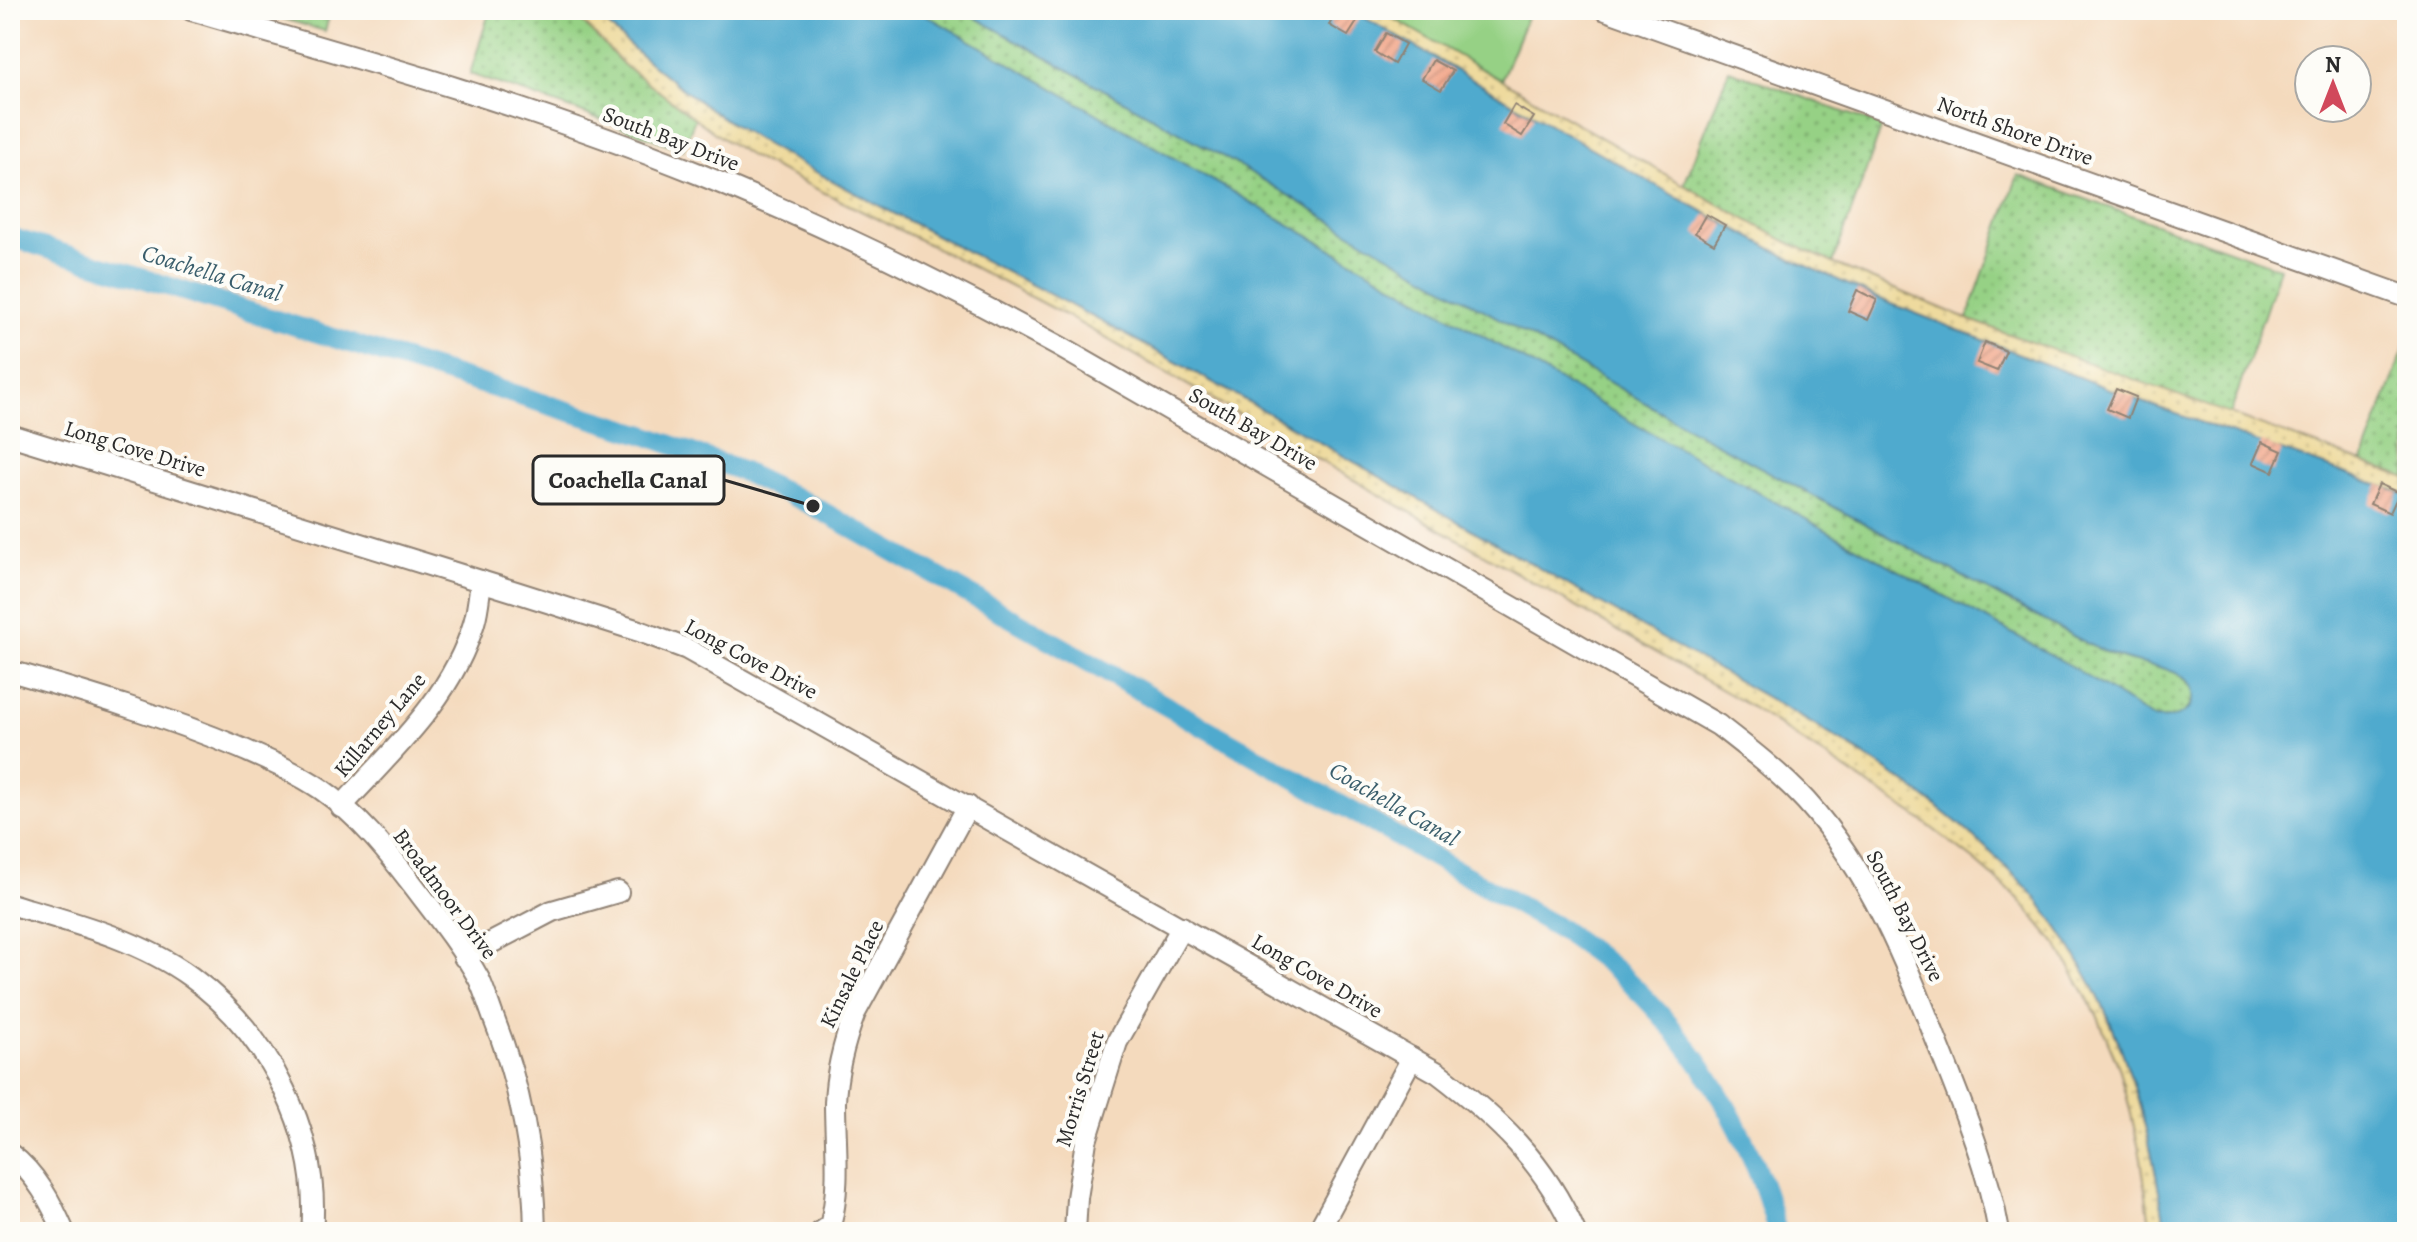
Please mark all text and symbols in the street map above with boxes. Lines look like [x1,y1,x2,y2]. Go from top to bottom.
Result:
north arrow [2293,44,2373,124]
text: N [2325,50,2341,80]
street label: North Shore Drive [1933,89,2097,173]
street label: South Bay Drive [598,99,744,179]
water label: Coachella Canal [138,237,286,309]
street label: South Bay Drive [1183,380,1323,478]
street label: Long Cove Drive [61,413,209,485]
callout: Coachella Canal [533,456,724,504]
text: Coachella Canal [549,464,708,496]
street label: Long Cove Drive [679,611,823,707]
street label: Killarney Lane [327,666,433,784]
water label: Coachella Canal [1323,754,1465,854]
street label: Broadmoor Drive [386,822,504,966]
street label: South Bay Drive [1859,845,1951,987]
street label: Kinsale Place [813,915,891,1033]
street label: Long Cove Drive [1246,926,1388,1026]
street label: Morris Street [1048,1027,1112,1151]

